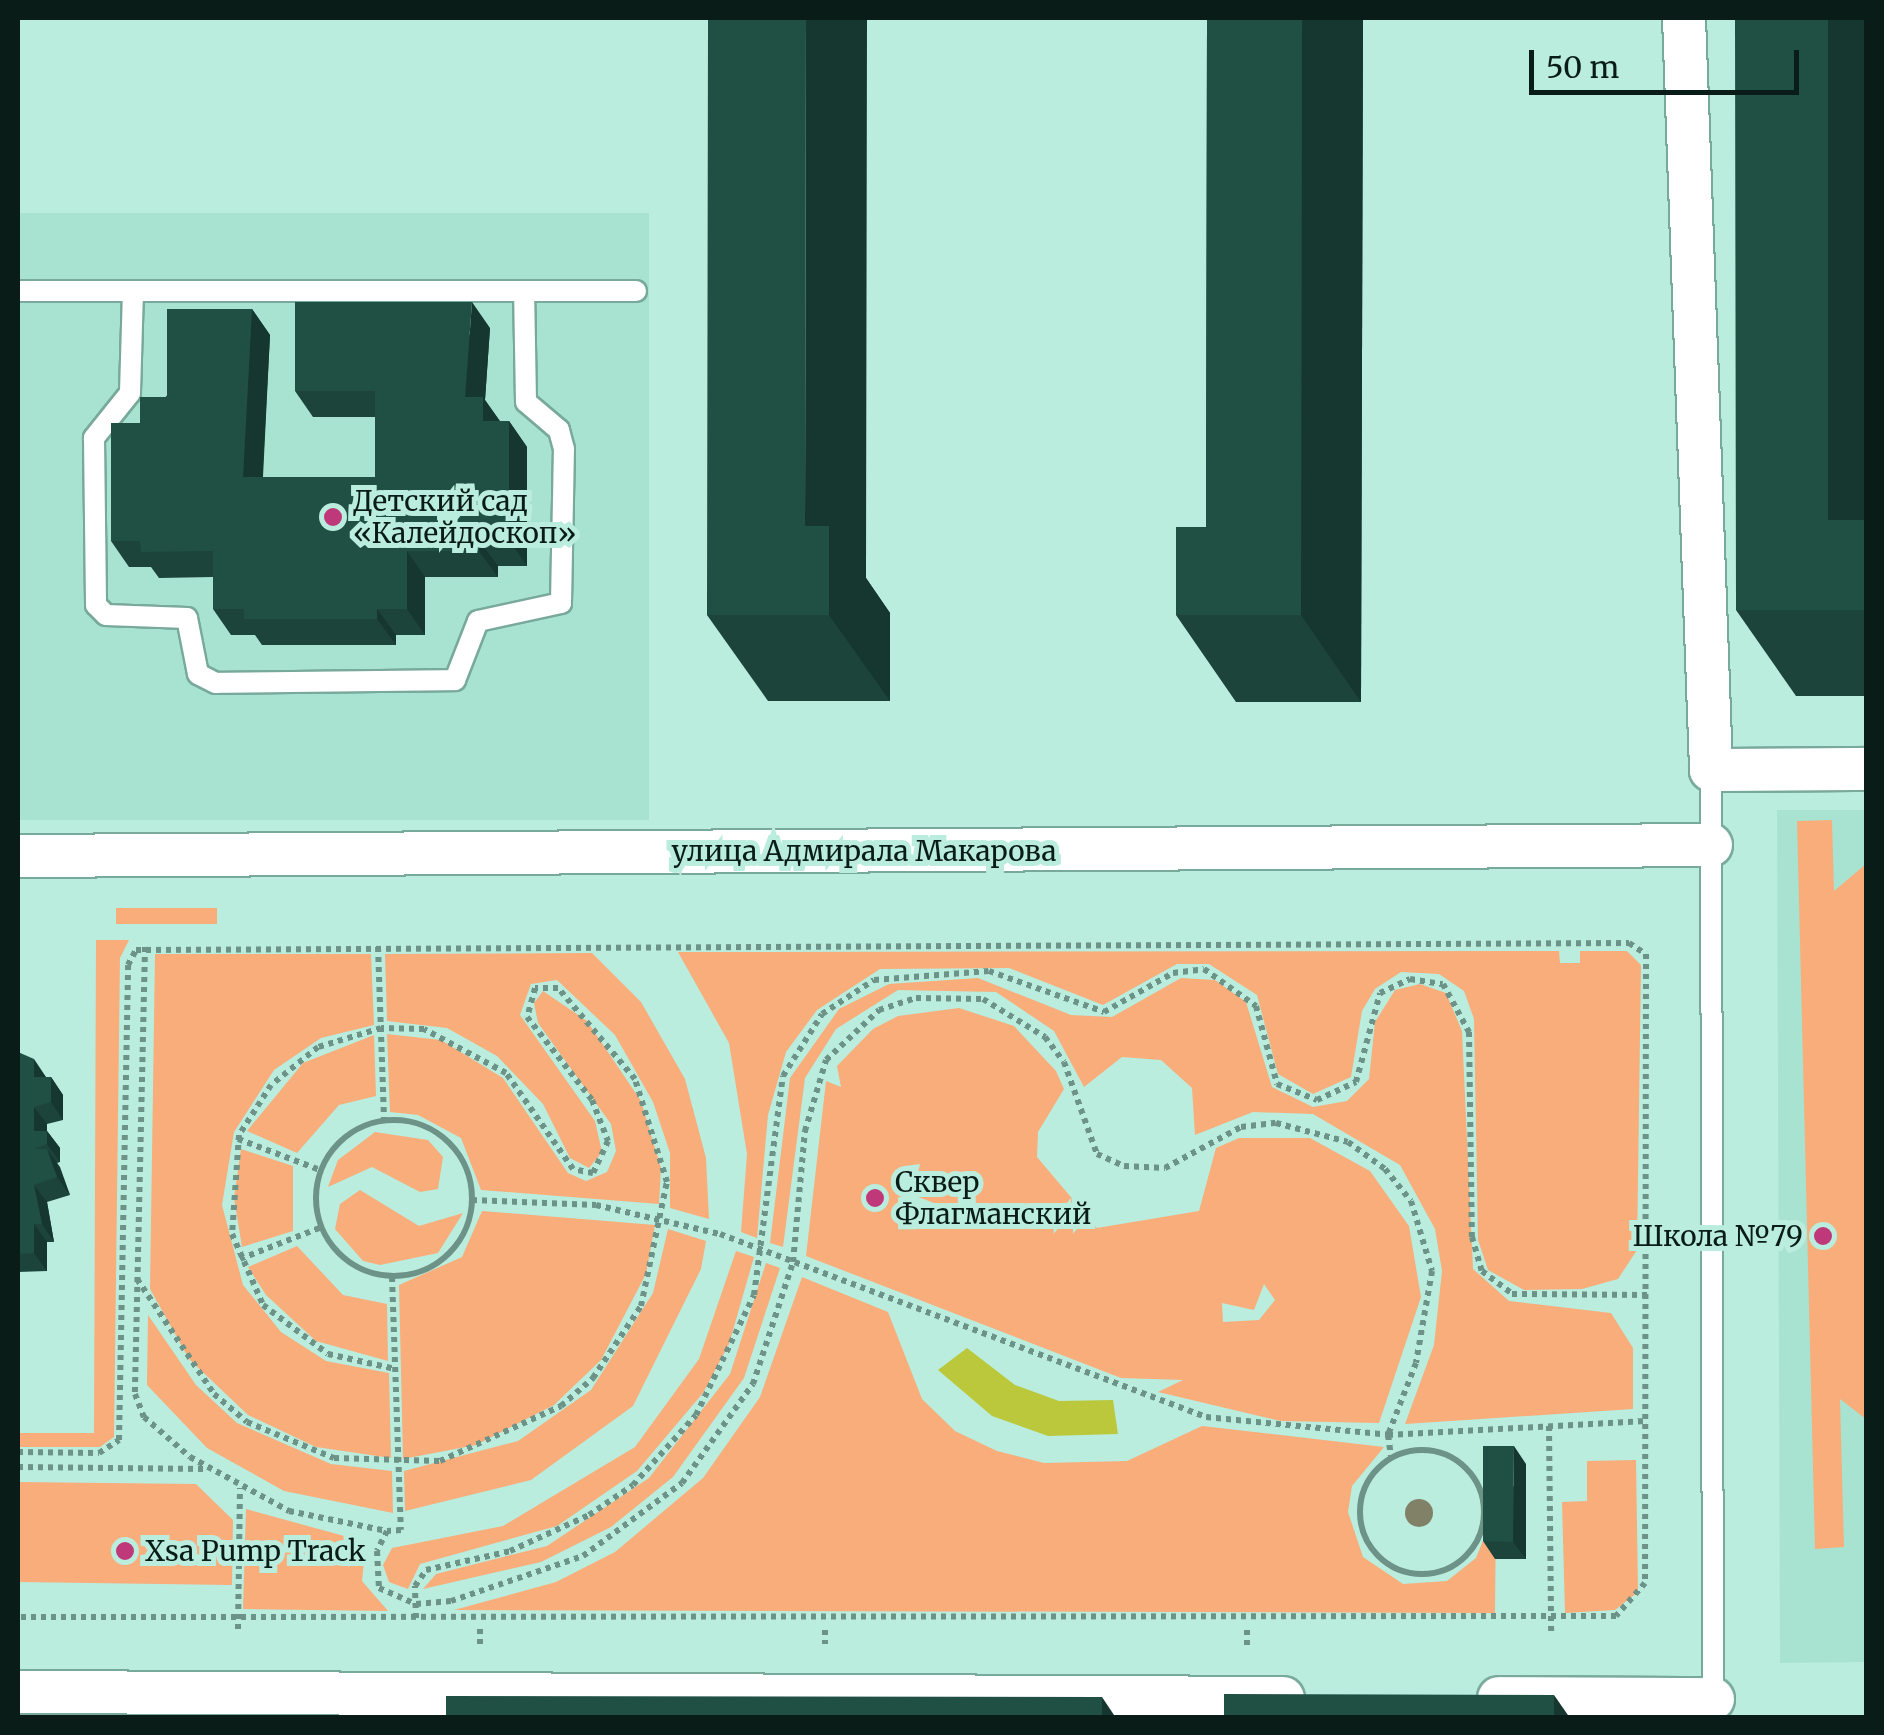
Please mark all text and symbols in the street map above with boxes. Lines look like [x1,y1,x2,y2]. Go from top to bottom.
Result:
scale bar [1534,30,1804,92]
text: 50 m [1546,48,1619,86]
place label: Детский сад «Калейдоскоп» [353,484,577,550]
marker: Детский сад «Калейдоскоп» [322,506,344,528]
street label: улица Адмирала Макарова [671,834,1057,868]
place label: Сквер Флагманский [895,1165,1091,1231]
marker: Сквер Флагманский [864,1187,886,1209]
place label: Школа №79 [1633,1219,1803,1253]
marker: Школа №79 [1812,1225,1834,1247]
place label: Xsa Pump Track [145,1534,366,1568]
marker: Xsa Pump Track [114,1540,136,1562]

